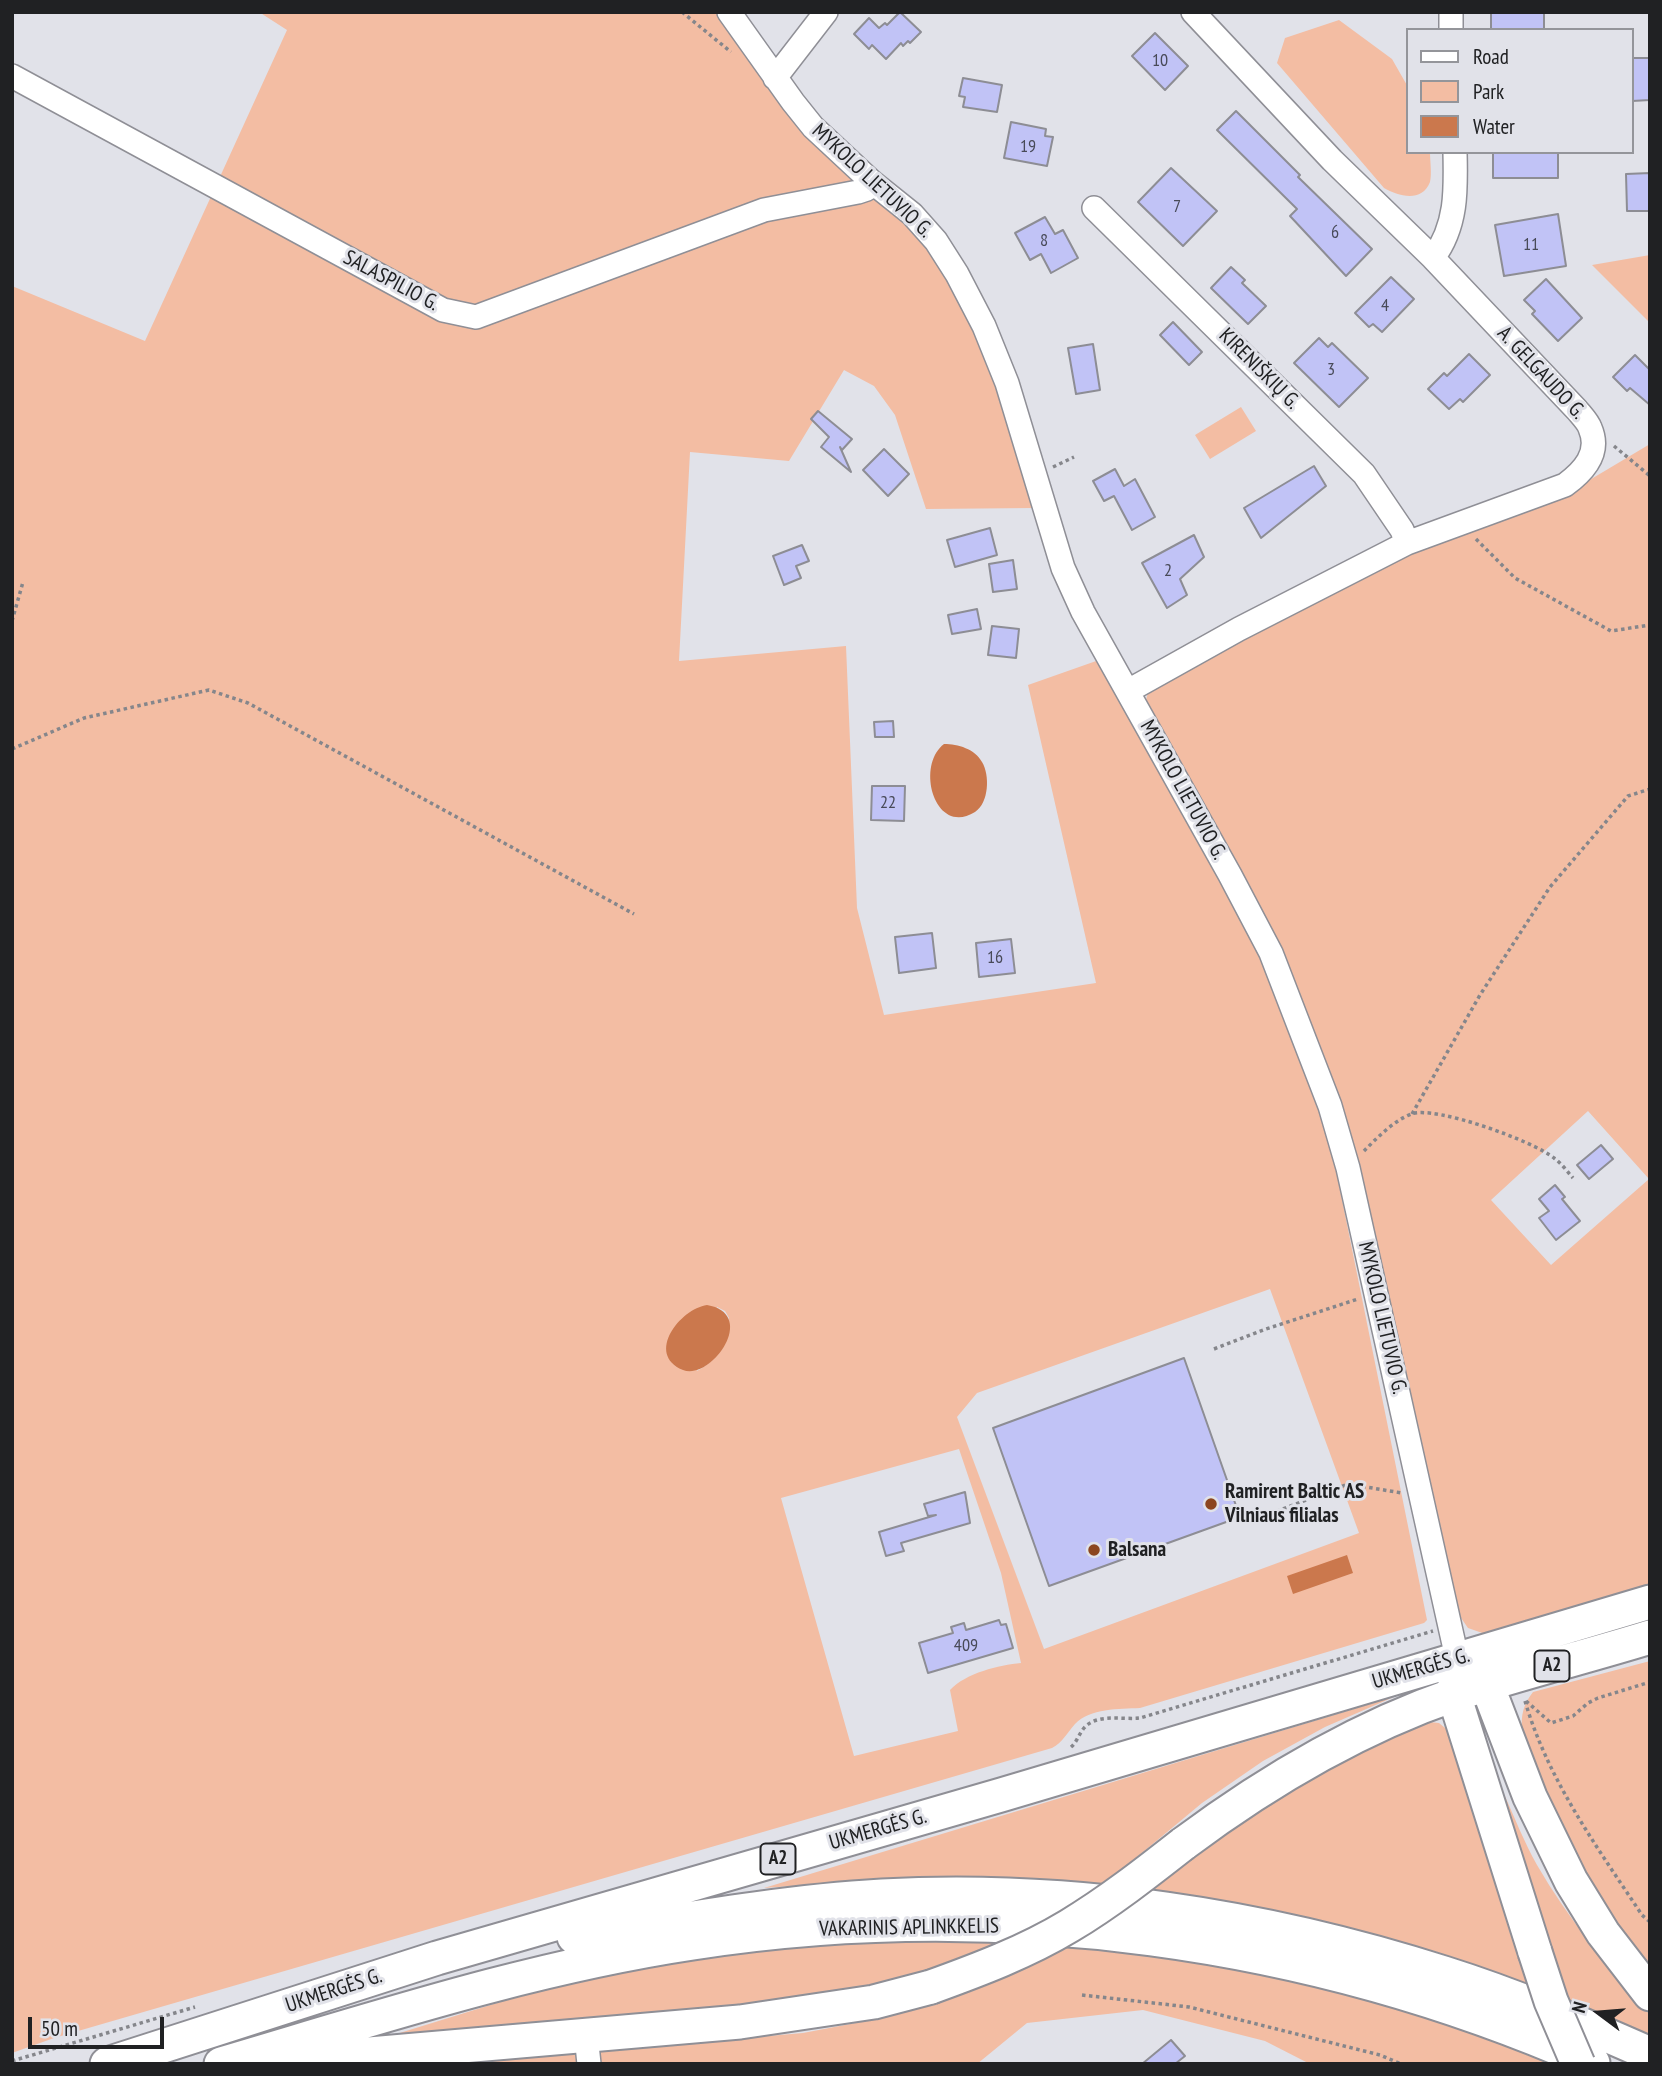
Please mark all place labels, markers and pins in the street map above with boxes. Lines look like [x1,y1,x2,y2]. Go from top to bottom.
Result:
place label: Ramirent Baltic AS Vilniaus filialas [1225,1479,1364,1529]
marker: Ramirent Baltic AS Vilniaus filialas [1203,1496,1219,1512]
place label: Balsana [1108,1537,1166,1563]
marker: Balsana [1086,1542,1102,1558]

